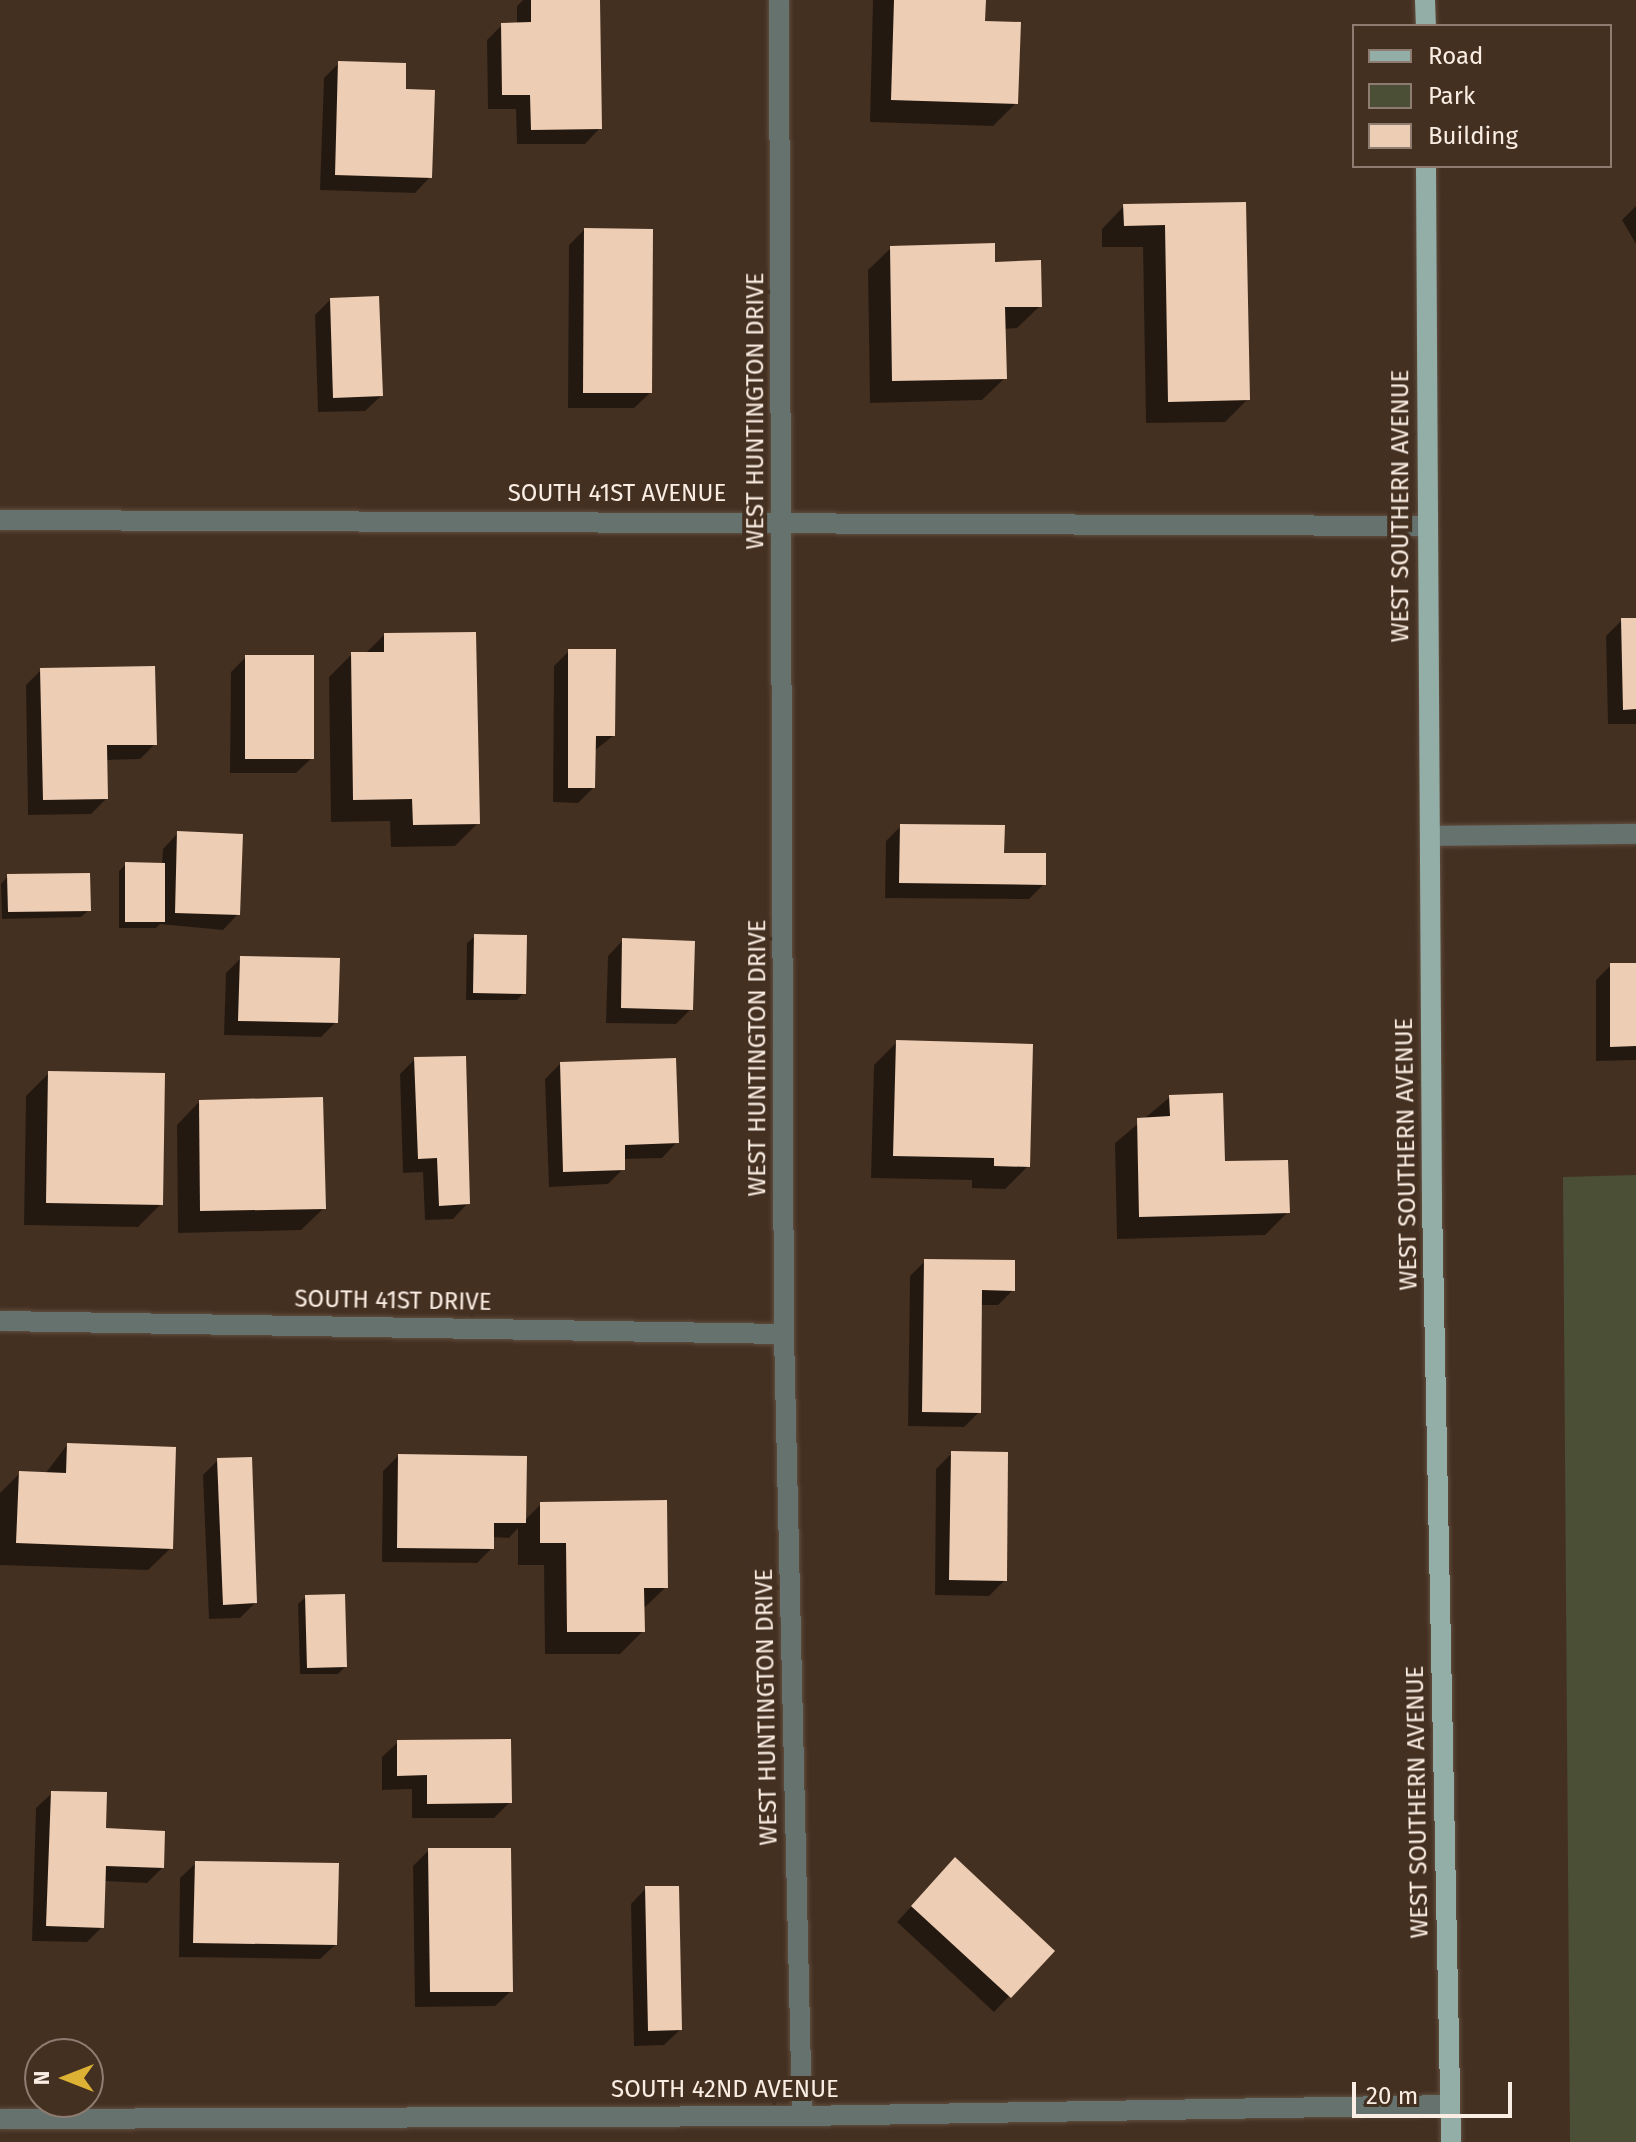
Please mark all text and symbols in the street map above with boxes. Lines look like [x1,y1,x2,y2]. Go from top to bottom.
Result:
legend [1352,24,1612,168]
text: Road [1428,42,1483,70]
text: Park [1428,82,1475,110]
text: Building [1428,122,1518,150]
street label: WEST HUNTINGTON DRIVE [742,272,770,550]
street label: WEST SOUTHERN AVENUE [1387,370,1415,642]
street label: SOUTH 41ST AVENUE [508,480,726,508]
street label: WEST HUNTINGTON DRIVE [744,919,772,1197]
street label: WEST SOUTHERN AVENUE [1390,1017,1424,1291]
street label: SOUTH 41ST DRIVE [294,1285,492,1317]
street label: WEST HUNTINGTON DRIVE [750,1568,784,1846]
street label: WEST SOUTHERN AVENUE [1401,1665,1435,1939]
north arrow [24,2038,104,2118]
scale bar [1356,2066,1516,2116]
text: N [28,2071,55,2085]
street label: SOUTH 42ND AVENUE [611,2076,839,2104]
text: 20 m [1366,2082,1418,2110]

